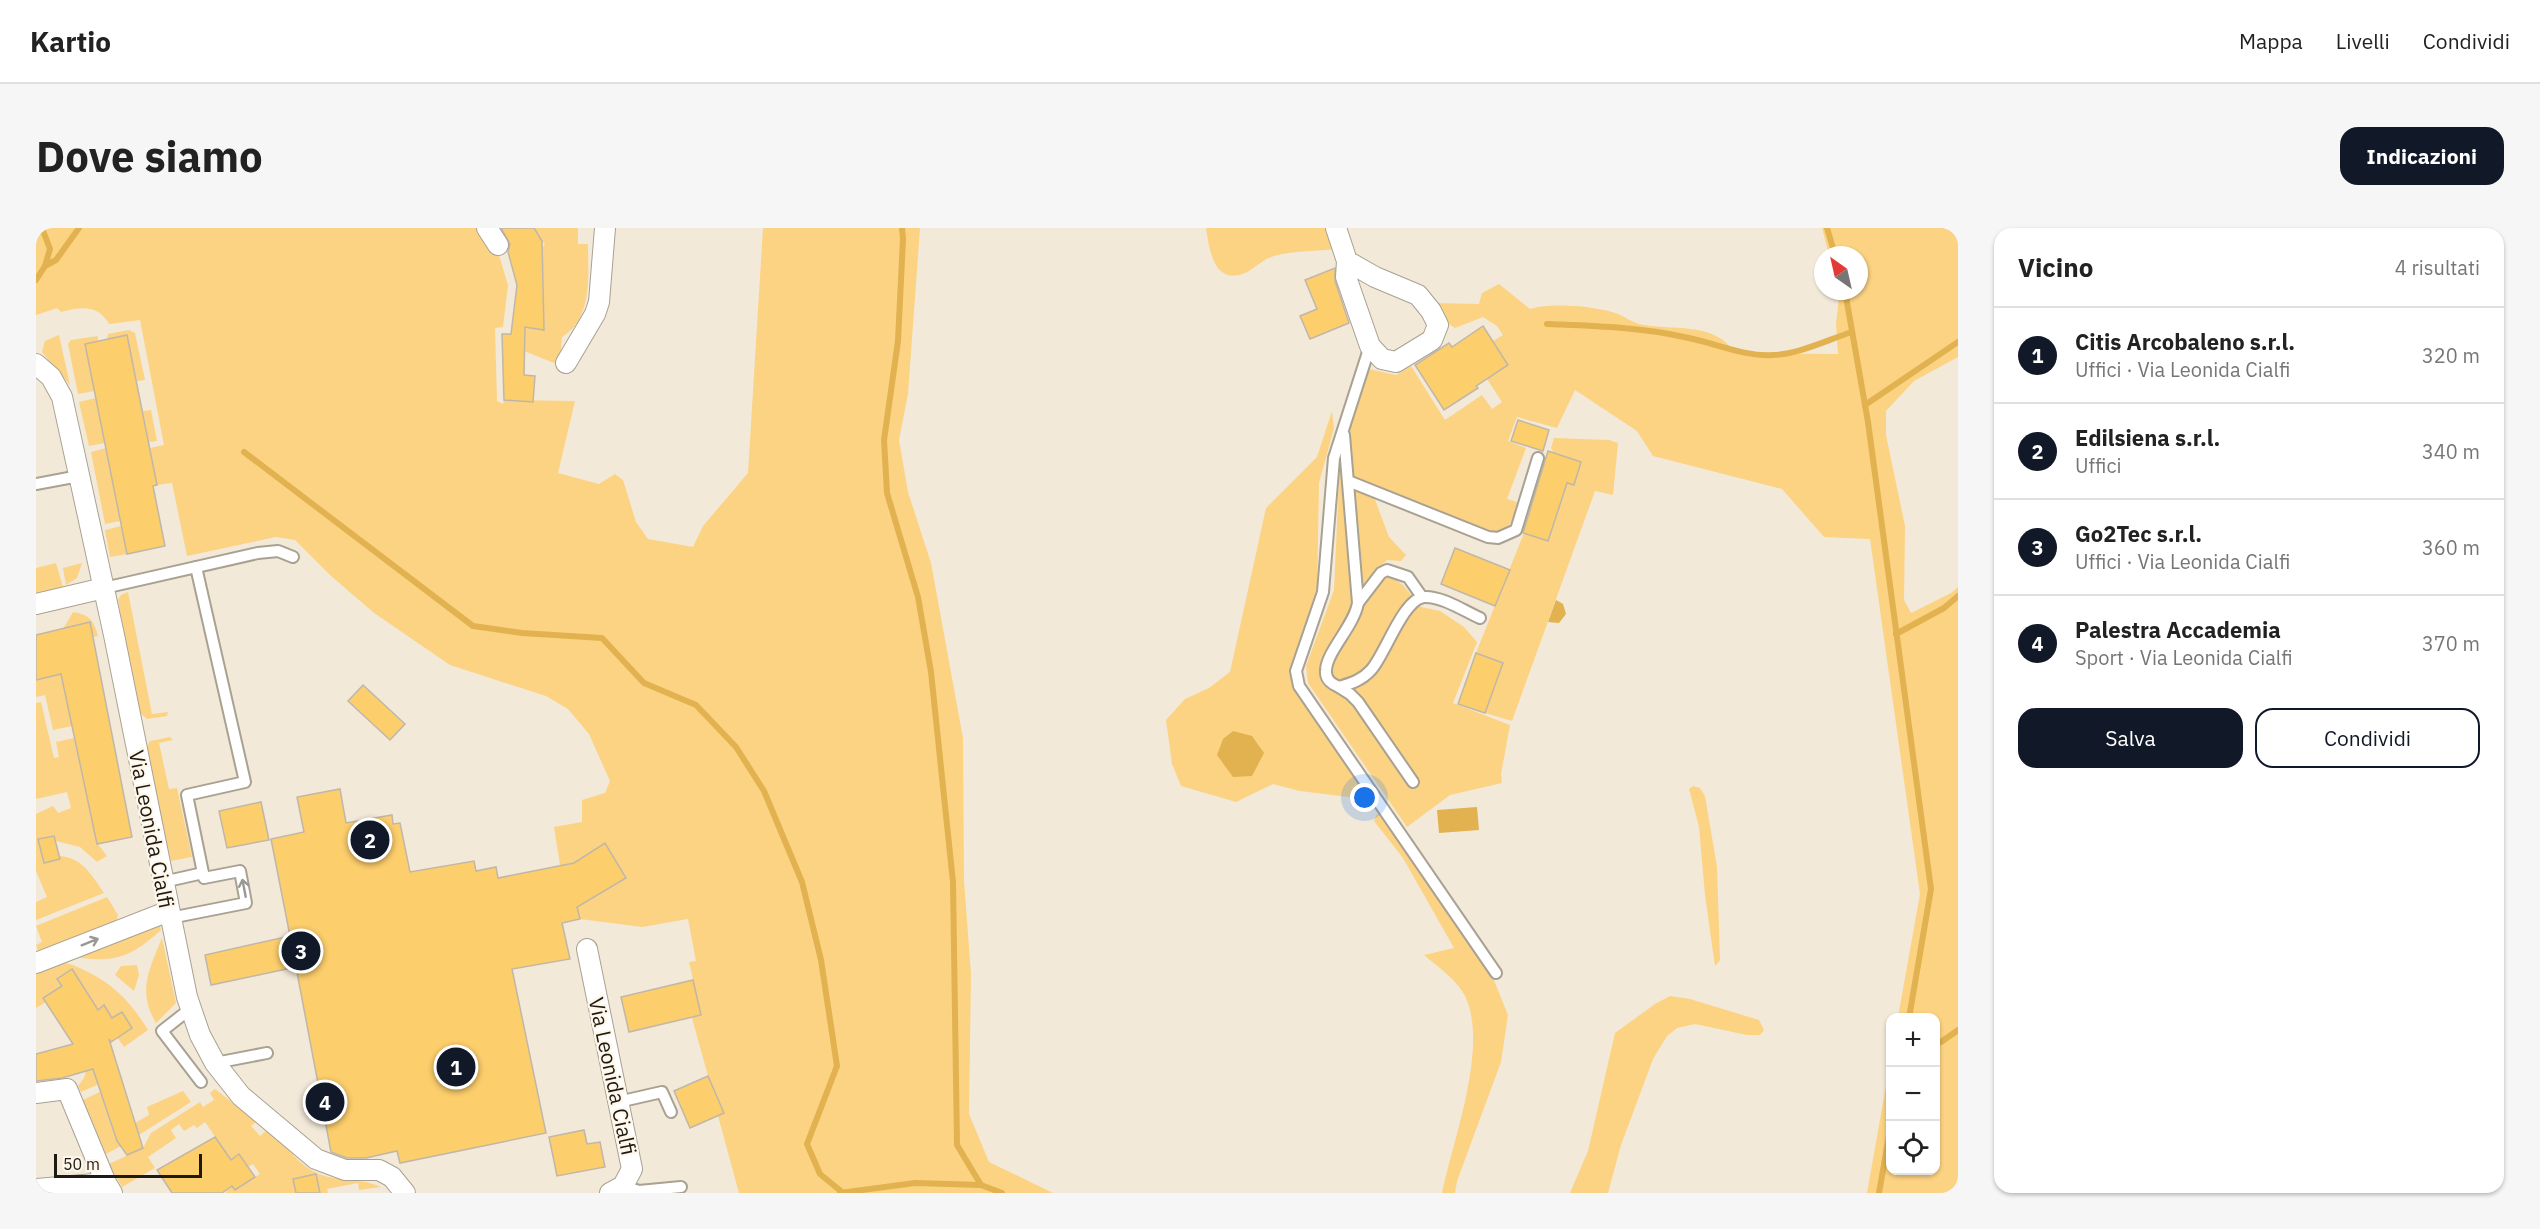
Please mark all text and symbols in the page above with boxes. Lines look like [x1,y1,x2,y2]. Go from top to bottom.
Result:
text: Kartio [30,23,111,60]
text: Mappa [2239,27,2303,55]
text: Livelli [2336,27,2390,55]
text: Condividi [2423,27,2510,55]
button: Indicazioni [2340,127,2504,185]
text: Dove siamo [36,129,263,184]
north arrow [1814,246,1868,300]
text: Vicino [2018,250,2093,284]
text: 4 risultati [2395,254,2480,281]
text: Citis Arcobaleno s.r.l. [2075,327,2295,356]
text: 1 [2032,342,2044,369]
text: 320 m [2422,342,2480,369]
text: Uffici · Via Leonida Cialfi [2075,356,2290,383]
text: Edilsiena s.r.l. [2075,423,2220,452]
text: 2 [2032,438,2044,465]
text: 340 m [2422,438,2480,465]
text: Uffici [2075,452,2121,479]
text: Go2Tec s.r.l. [2075,519,2202,548]
text: 3 [2032,534,2044,561]
text: 360 m [2422,534,2480,561]
text: Uffici · Via Leonida Cialfi [2075,548,2290,575]
text: Palestra Accademia [2075,615,2281,644]
text: 4 [2032,630,2044,657]
text: 370 m [2422,630,2480,657]
text: Sport · Via Leonida Cialfi [2075,644,2293,671]
button: Salva [2018,708,2243,768]
button: Condividi [2255,708,2480,768]
street label: Via Leonida Cialfi [123,748,181,910]
your location [1350,783,1379,812]
pin: 2 [350,818,390,862]
one-way arrow [238,879,249,899]
pin: 3 [282,928,320,974]
one-way arrow [81,936,99,947]
street label: Via Leonida Cialfi [583,995,643,1157]
map controls [1886,1013,1940,1175]
button: + [1886,1013,1940,1067]
pin: 1 [436,1044,476,1090]
button: − [1886,1067,1940,1121]
pin: 4 [306,1080,344,1124]
button: locate [1886,1121,1940,1175]
scale bar [54,1151,202,1178]
text: 50 m [63,1154,100,1174]

